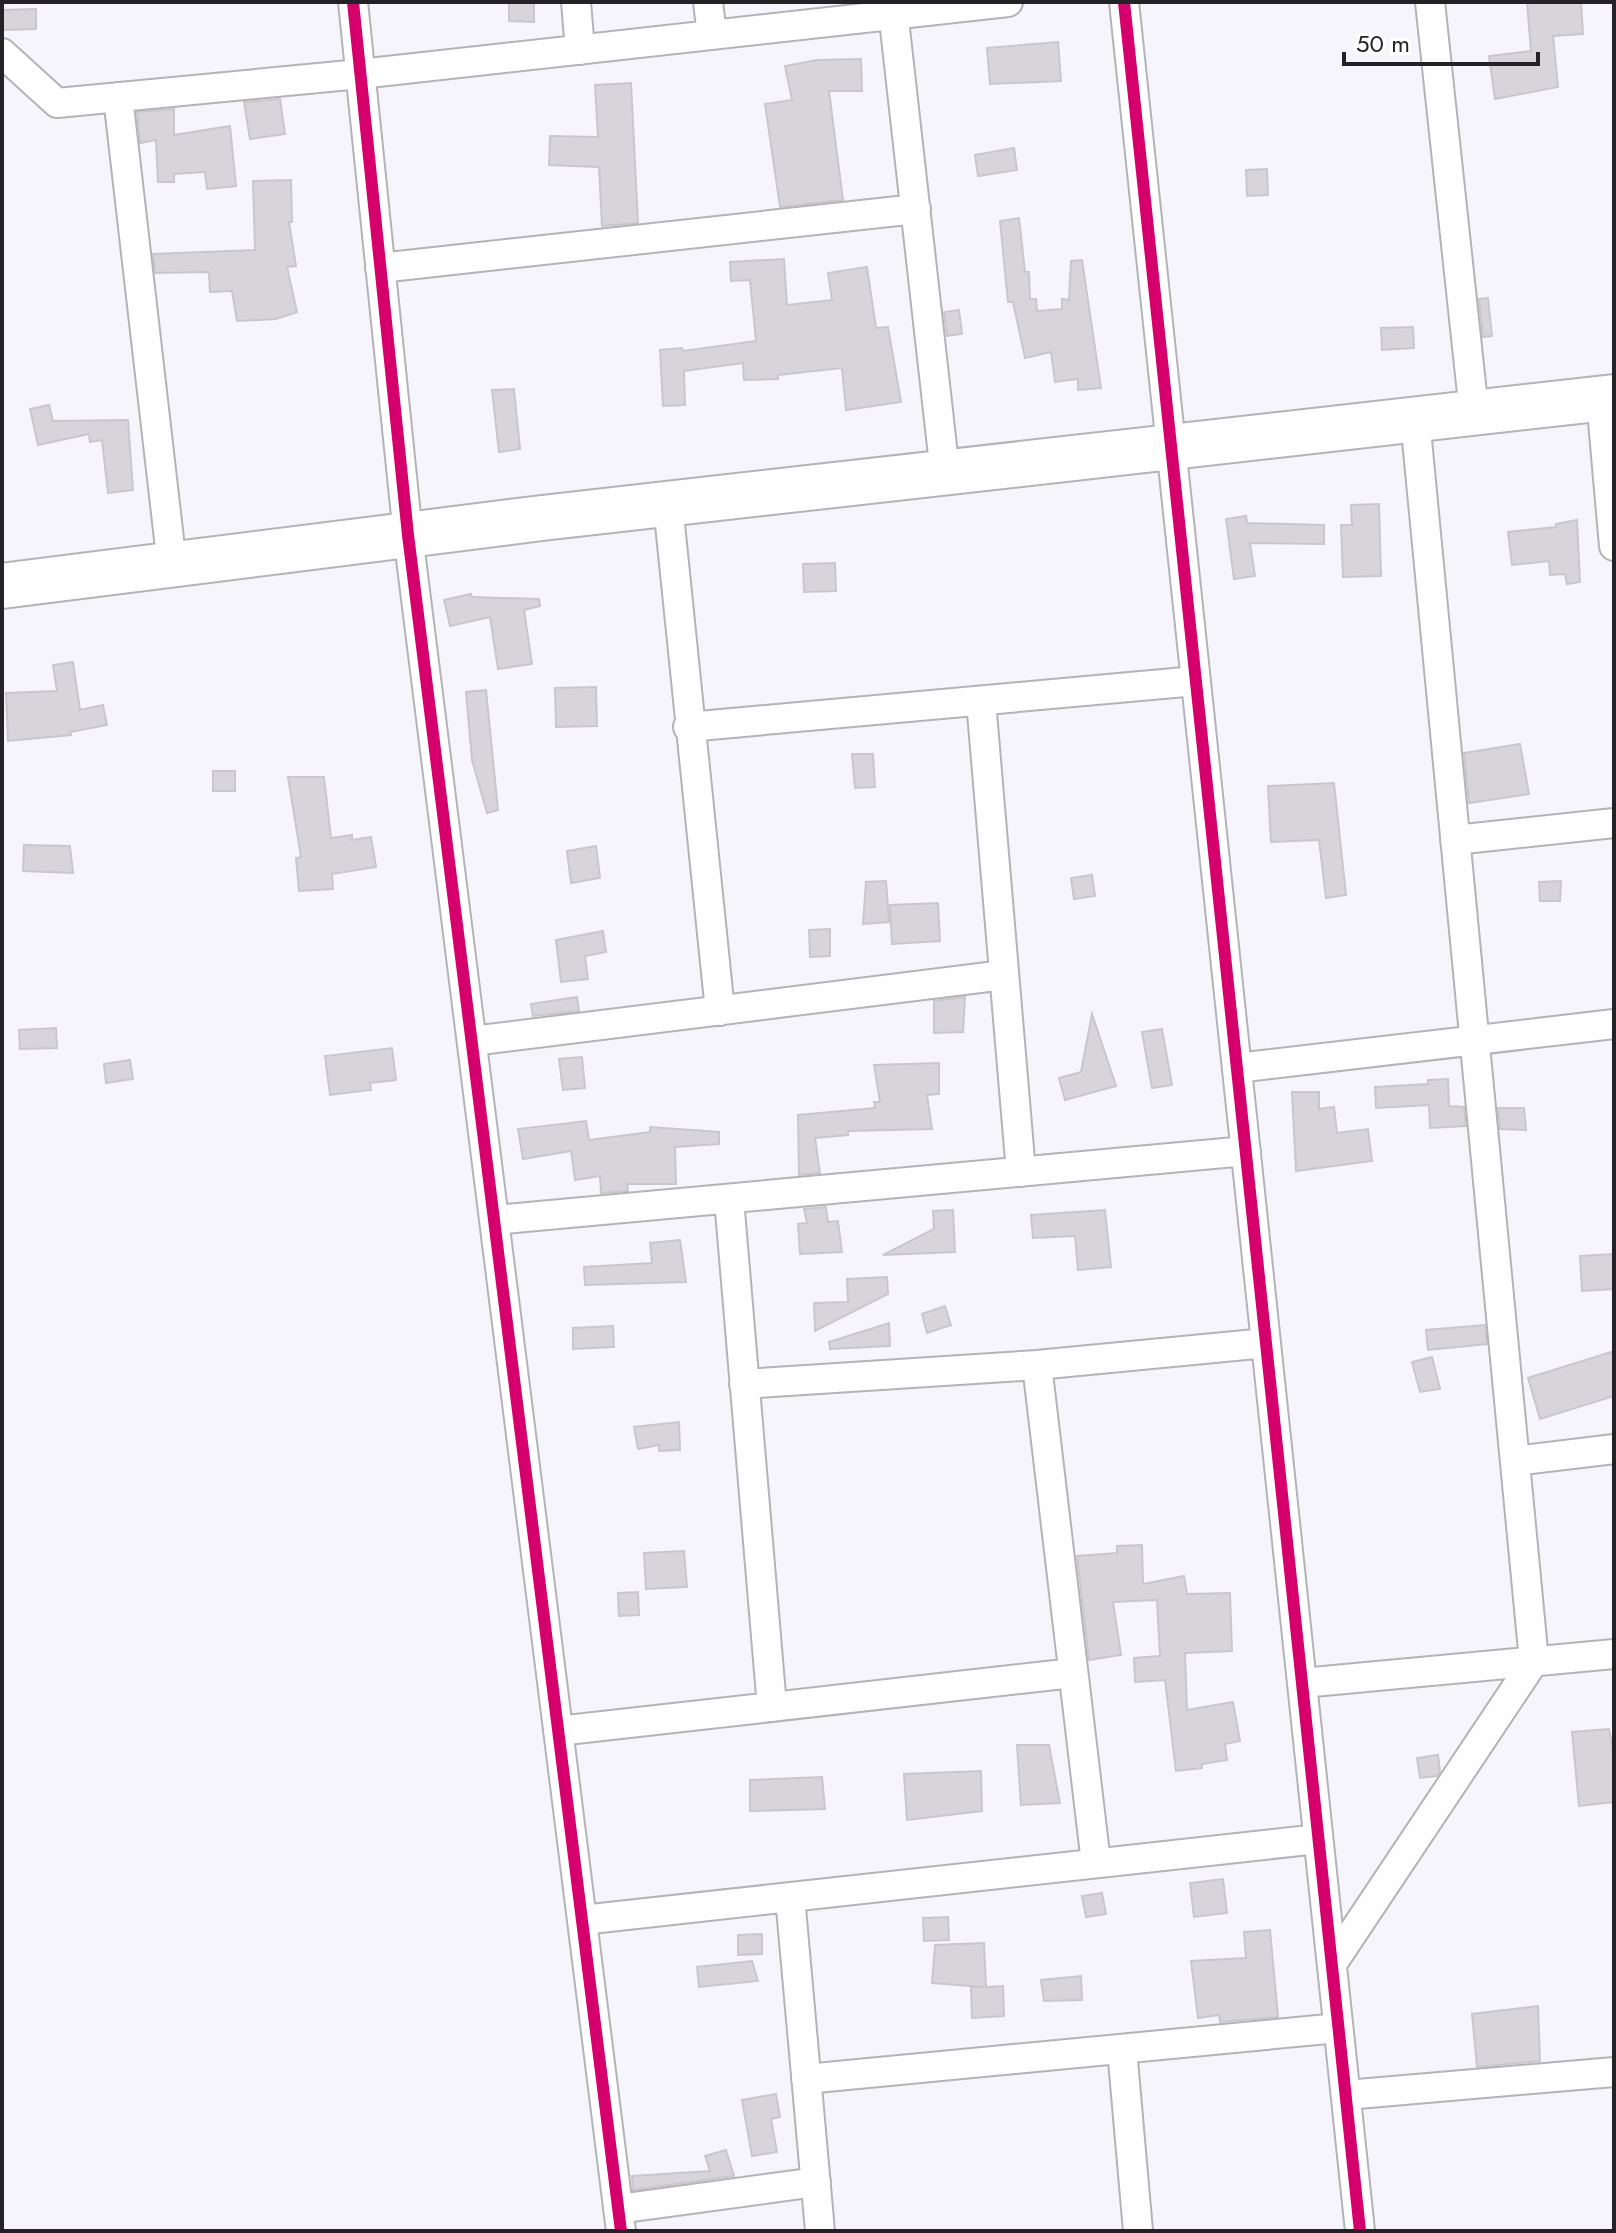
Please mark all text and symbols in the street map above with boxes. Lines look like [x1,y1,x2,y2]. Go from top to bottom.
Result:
scale bar [1344,16,1538,66]
text: 50 m [1356,26,1410,61]

